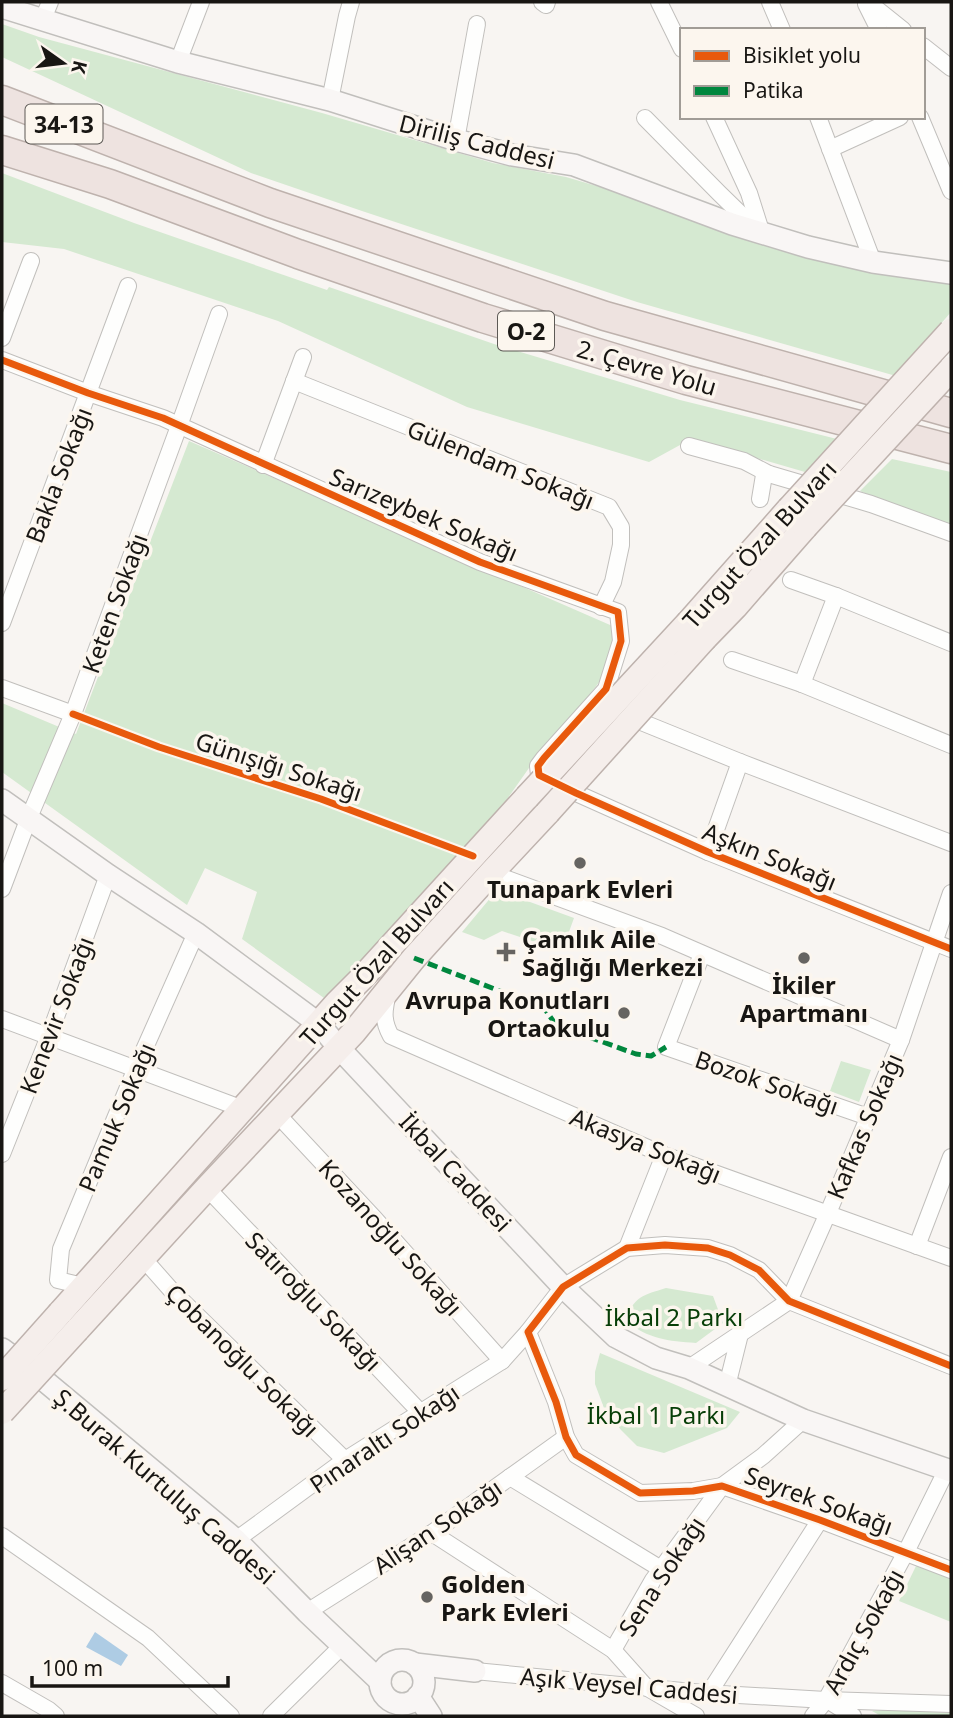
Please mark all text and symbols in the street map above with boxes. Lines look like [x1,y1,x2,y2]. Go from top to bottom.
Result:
north arrow [28,28,98,98]
legend [680,28,925,119]
text: Bisiklet yolu [743,41,861,69]
text: K [65,58,94,77]
text: Patika [743,76,803,104]
road number: 34-13 [25,105,102,144]
street label: Diriliş Caddesi [396,106,558,176]
road number: O-2 [498,312,554,350]
street label: 2. Çevre Yolu [573,331,721,403]
street label: Bakla Sokağı [17,402,99,548]
street label: Gülendam Sokağı [403,411,599,517]
street label: Turgut Özal Bulvarı [675,453,843,635]
street label: Sarızeybek Sokağı [325,459,523,569]
street label: Keten Sokağı [73,528,155,678]
street label: Günışığı Sokağı [192,724,366,808]
street label: Aşkın Sokağı [698,814,842,898]
marker: Tunapark Evleri [572,855,588,871]
street label: Turgut Özal Bulvarı [292,871,460,1053]
place label: Tunapark Evleri [487,872,673,905]
place label: Çamlık Aile Sağlığı Merkezi [522,922,703,983]
street label: Kenevir Sokağı [11,932,101,1098]
marker: Çamlık Aile Sağlığı Merkezi [496,942,516,962]
marker: İkiler Apartmanı [796,950,812,966]
place label: İkiler Apartmanı [740,968,868,1029]
place label: Avrupa Konutları Ortaokulu [406,983,610,1044]
marker: Avrupa Konutları Ortaokulu [616,1005,632,1021]
street label: Pamuk Sokağı [70,1037,162,1197]
street label: Bozok Sokağı [691,1042,843,1122]
street label: Kafkas Sokağı [818,1048,910,1204]
street label: Akasya Sokağı [566,1100,726,1190]
street label: İkbal Caddesi [392,1106,520,1238]
street label: Kozanoğlu Sokağı [312,1152,470,1322]
street label: Satıroğlu Sokağı [239,1224,389,1378]
street label: Çobanoğlu Sokağı [159,1276,327,1444]
park label: İkbal 2 Parkı [605,1300,743,1333]
street label: Pınaraltı Sokağı [303,1376,465,1500]
street label: Ş.Burak Kurtuluş Caddesi [47,1381,283,1591]
park label: İkbal 1 Parkı [587,1398,725,1431]
street label: Seyrek Sokağı [740,1458,898,1542]
street label: Alişan Sokağı [366,1471,508,1581]
street label: Sena Sokağı [610,1510,712,1642]
street label: Ardıç Sokağı [815,1562,911,1700]
place label: Golden Park Evleri [441,1567,569,1628]
marker: Golden Park Evleri [419,1589,435,1605]
scale bar [32,1644,228,1688]
text: 100 m [42,1654,103,1682]
street label: Aşık Veysel Caddesi [519,1659,739,1711]

